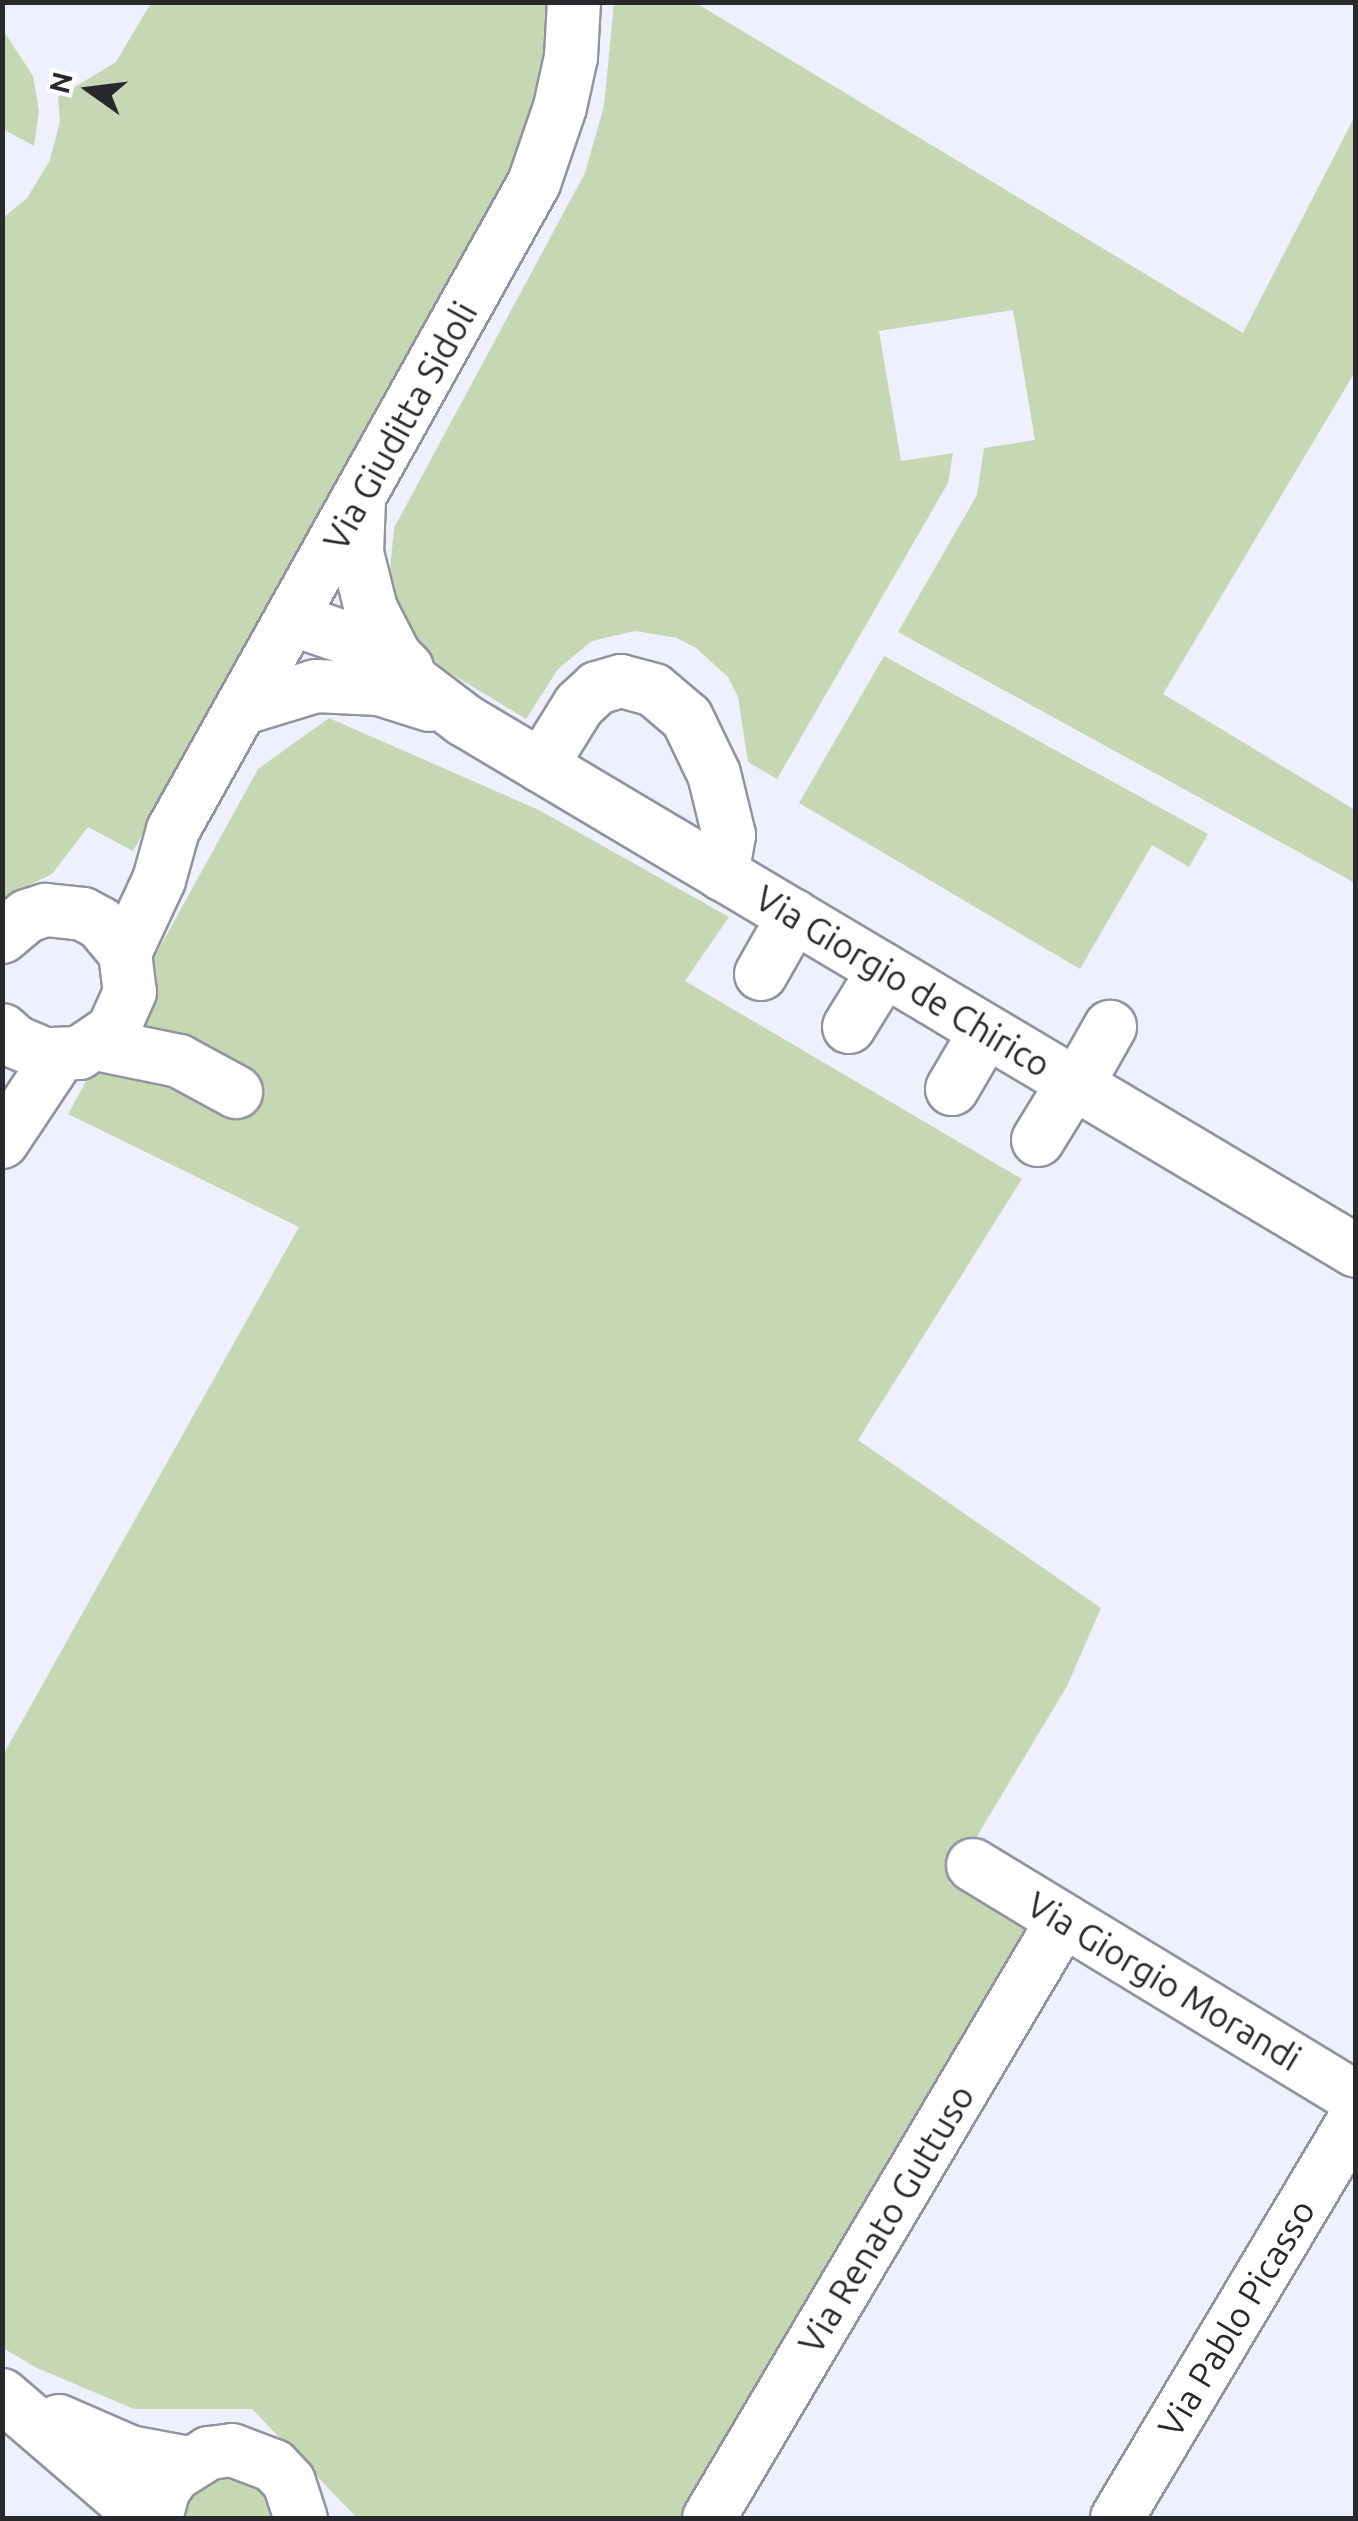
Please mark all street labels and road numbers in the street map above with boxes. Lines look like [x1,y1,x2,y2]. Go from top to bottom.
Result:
street label: Via Giuditta Sidoli [314,294,486,558]
street label: Via Giorgio de Chirico [748,876,1058,1086]
street label: Via Giorgio Morandi [1020,1883,1308,2079]
street label: Via Renato Guttuso [789,2077,983,2361]
street label: Via Pablo Picasso [1149,2192,1323,2444]

